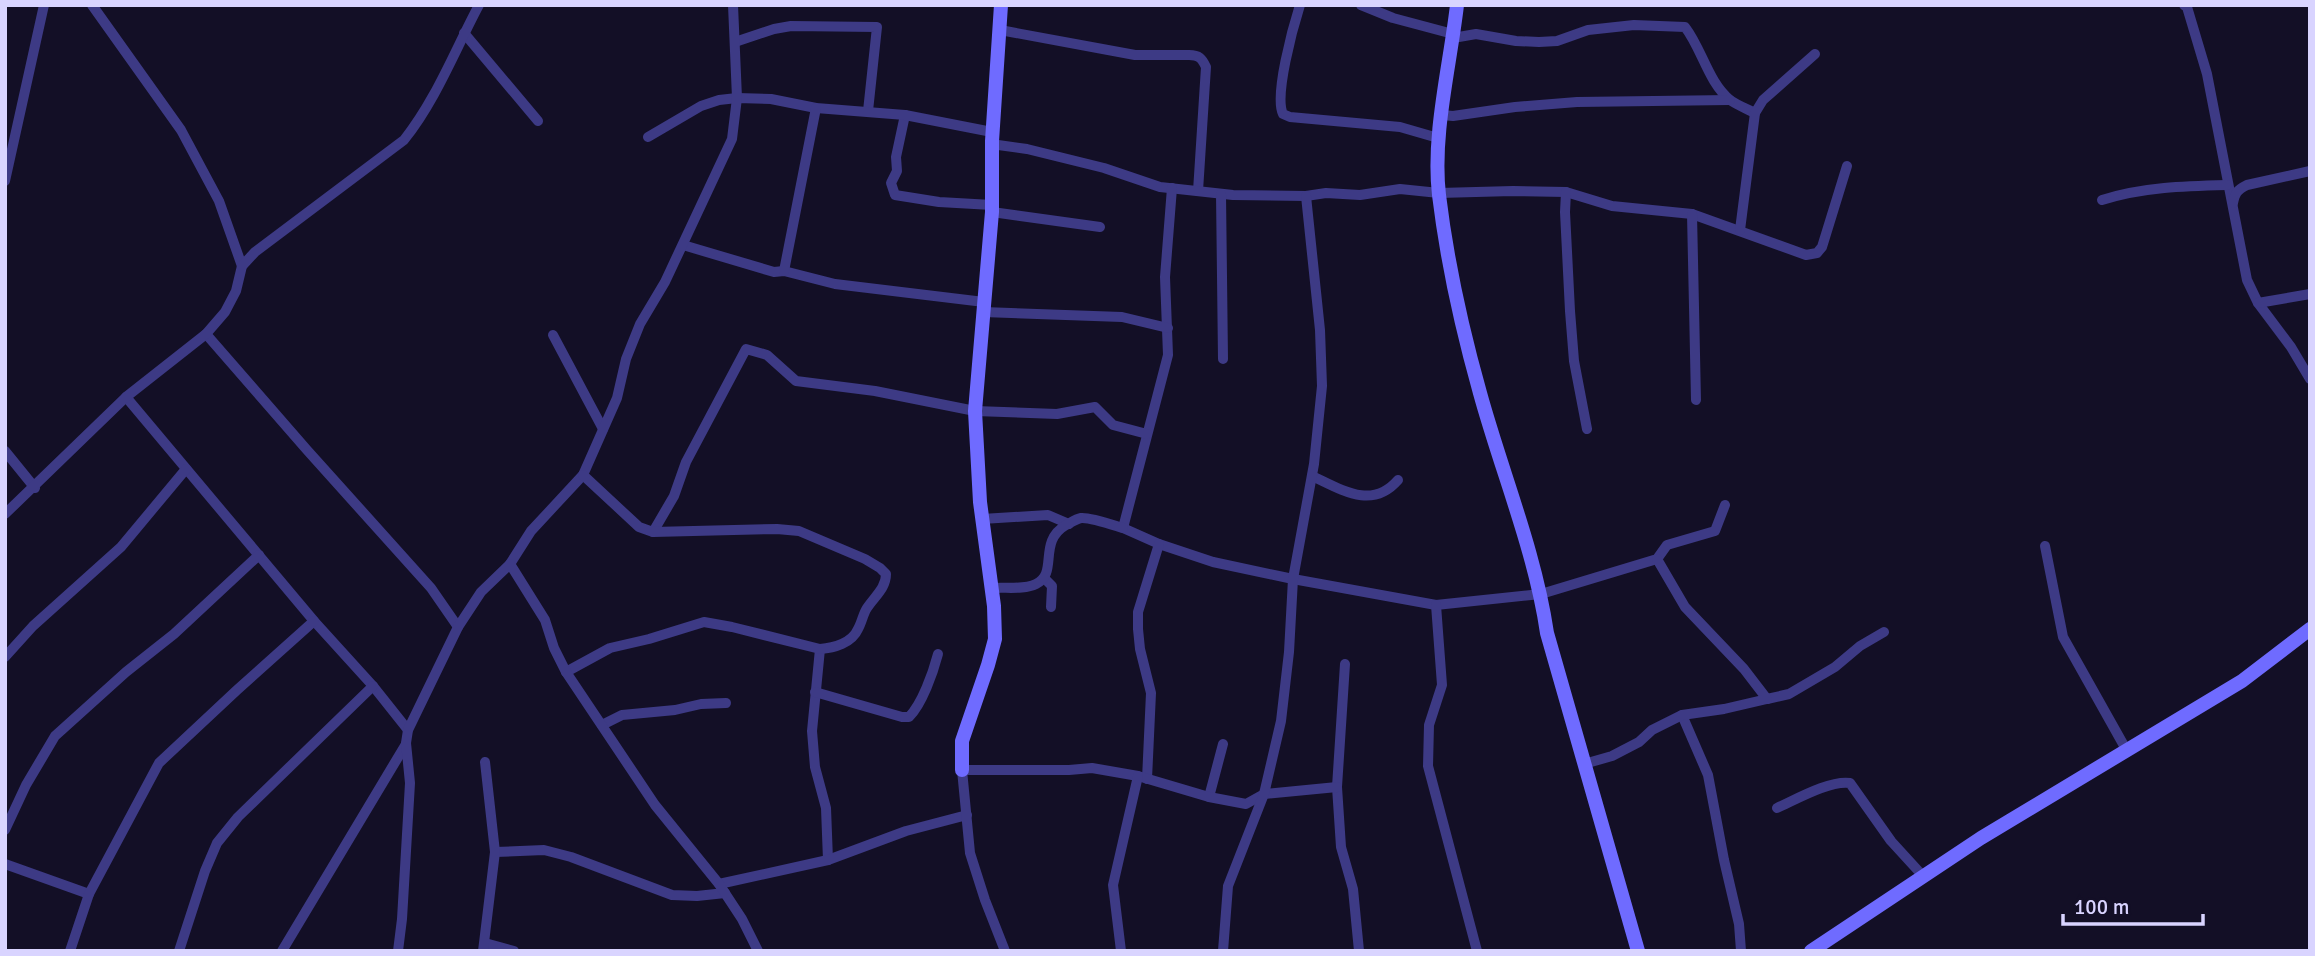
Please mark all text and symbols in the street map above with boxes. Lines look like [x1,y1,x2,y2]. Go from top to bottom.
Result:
scale bar [2063,883,2203,927]
text: 100 m [2074,894,2129,920]

